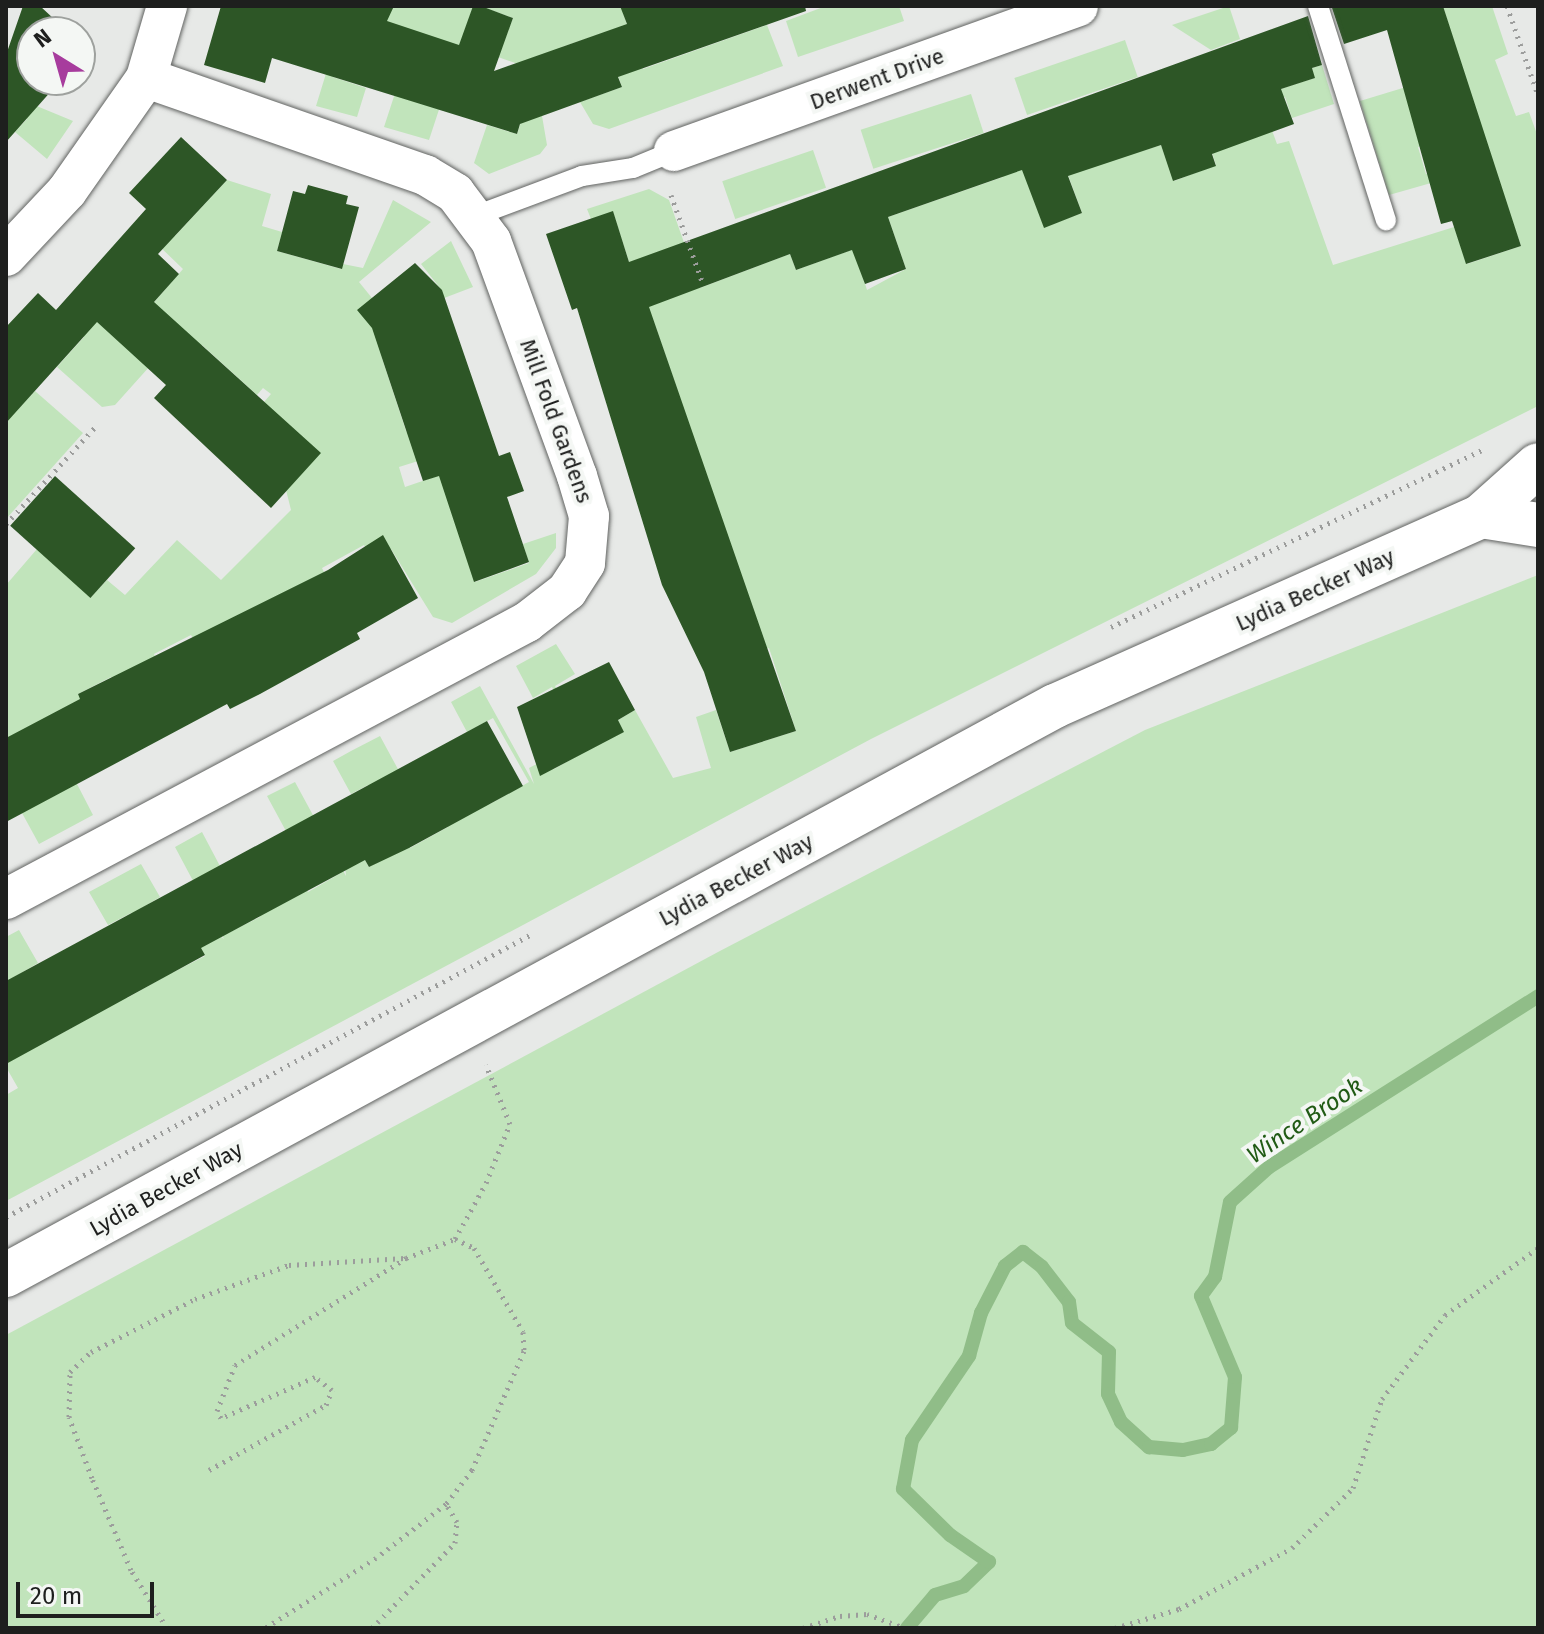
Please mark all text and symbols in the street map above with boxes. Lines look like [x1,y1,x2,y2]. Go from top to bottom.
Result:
north arrow [16,16,96,96]
text: N [29,23,56,53]
street label: Derwent Drive [806,43,948,115]
street label: Mill Fold Gardens [514,336,598,506]
street label: Lydia Becker Way [1232,543,1398,637]
street label: Lydia Becker Way [655,828,817,932]
water label: Wince Brook [1242,1072,1368,1170]
street label: Lydia Becker Way [85,1136,247,1242]
scale bar [20,1566,158,1616]
text: 20 m [30,1582,82,1610]

